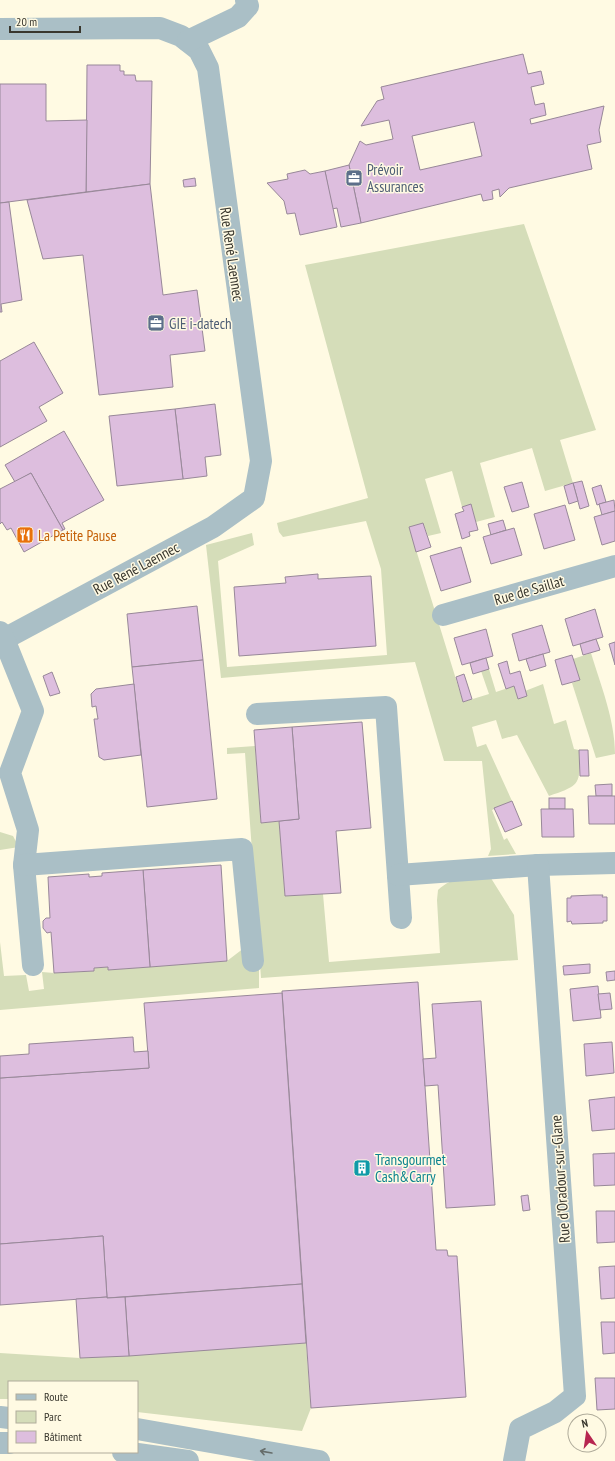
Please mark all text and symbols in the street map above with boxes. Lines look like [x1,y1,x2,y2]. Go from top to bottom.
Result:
scale bar [10,8,80,34]
text: 20 m [16,14,37,29]
place label: Prévoir Assurances [367,160,424,196]
office icon: Prévoir Assurances [344,168,364,188]
street label: Rue René Laennec [216,206,248,303]
office icon: GIE i-datech [146,313,166,333]
place label: GIE i-datech [169,314,232,333]
restaurant icon: La Petite Pause [15,525,35,545]
place label: La Petite Pause [38,526,117,545]
street label: Rue René Laennec [90,537,183,599]
street label: Rue de Saillat [492,571,566,609]
street label: Rue d'Oradour-sur-Glane [546,1115,574,1243]
place label: Transgourmet Cash&Carry [375,1150,446,1186]
building icon: Transgourmet Cash&Carry [352,1158,372,1178]
legend [8,1381,138,1453]
text: Route [44,1389,68,1404]
text: Parc [44,1409,62,1424]
north arrow [567,1413,607,1453]
text: N [580,1416,589,1431]
text: Bâtiment [44,1429,82,1444]
one-way arrow [260,1447,273,1455]

